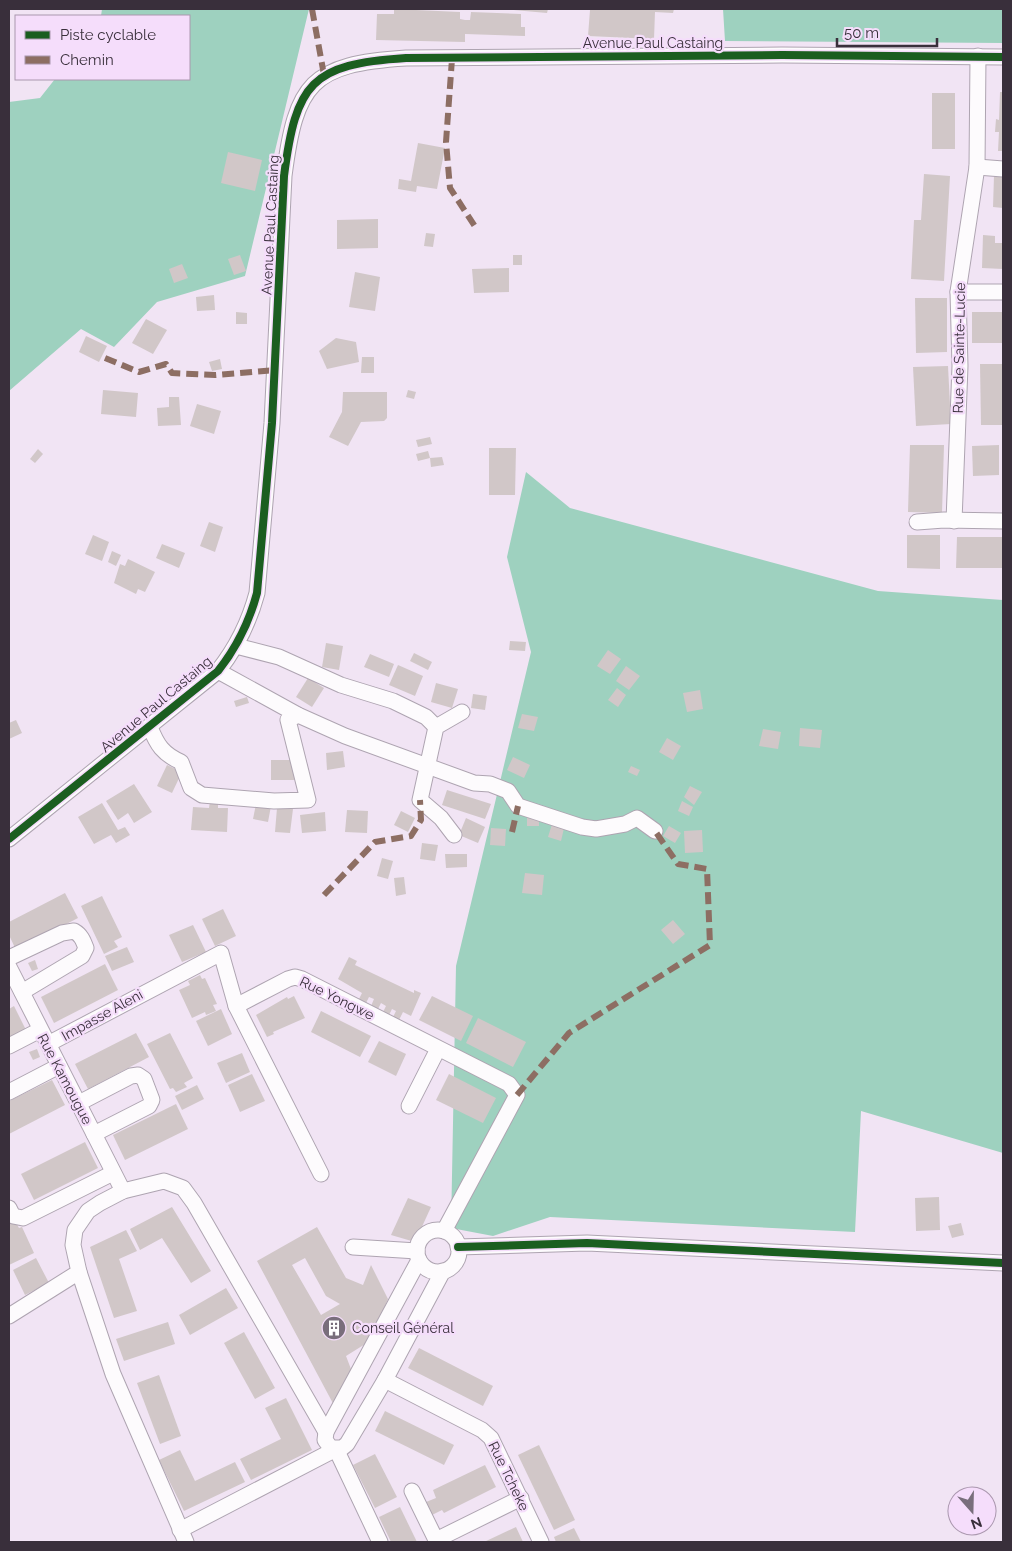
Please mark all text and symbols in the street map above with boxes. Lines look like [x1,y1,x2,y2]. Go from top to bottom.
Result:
legend [15,15,190,80]
scale bar [837,15,937,47]
text: 50 m [844,24,879,42]
text: Piste cyclable [60,26,156,44]
street label: Avenue Paul Castaing [583,35,723,51]
text: Chemin [60,51,114,69]
street label: Avenue Paul Castaing [258,154,282,296]
street label: Rue de Sainte-Lucie [950,282,968,414]
street label: Avenue Paul Castaing [97,653,215,755]
street label: Rue Yongwe [297,973,377,1023]
street label: Impasse Aleni [59,986,145,1044]
street label: Rue Kamougue [34,1031,96,1127]
building icon: Conseil Général [321,1315,347,1341]
place label: Conseil Général [352,1320,454,1336]
street label: Rue Tcheke [485,1439,533,1513]
north arrow [947,1486,997,1536]
text: N [969,1514,984,1533]

